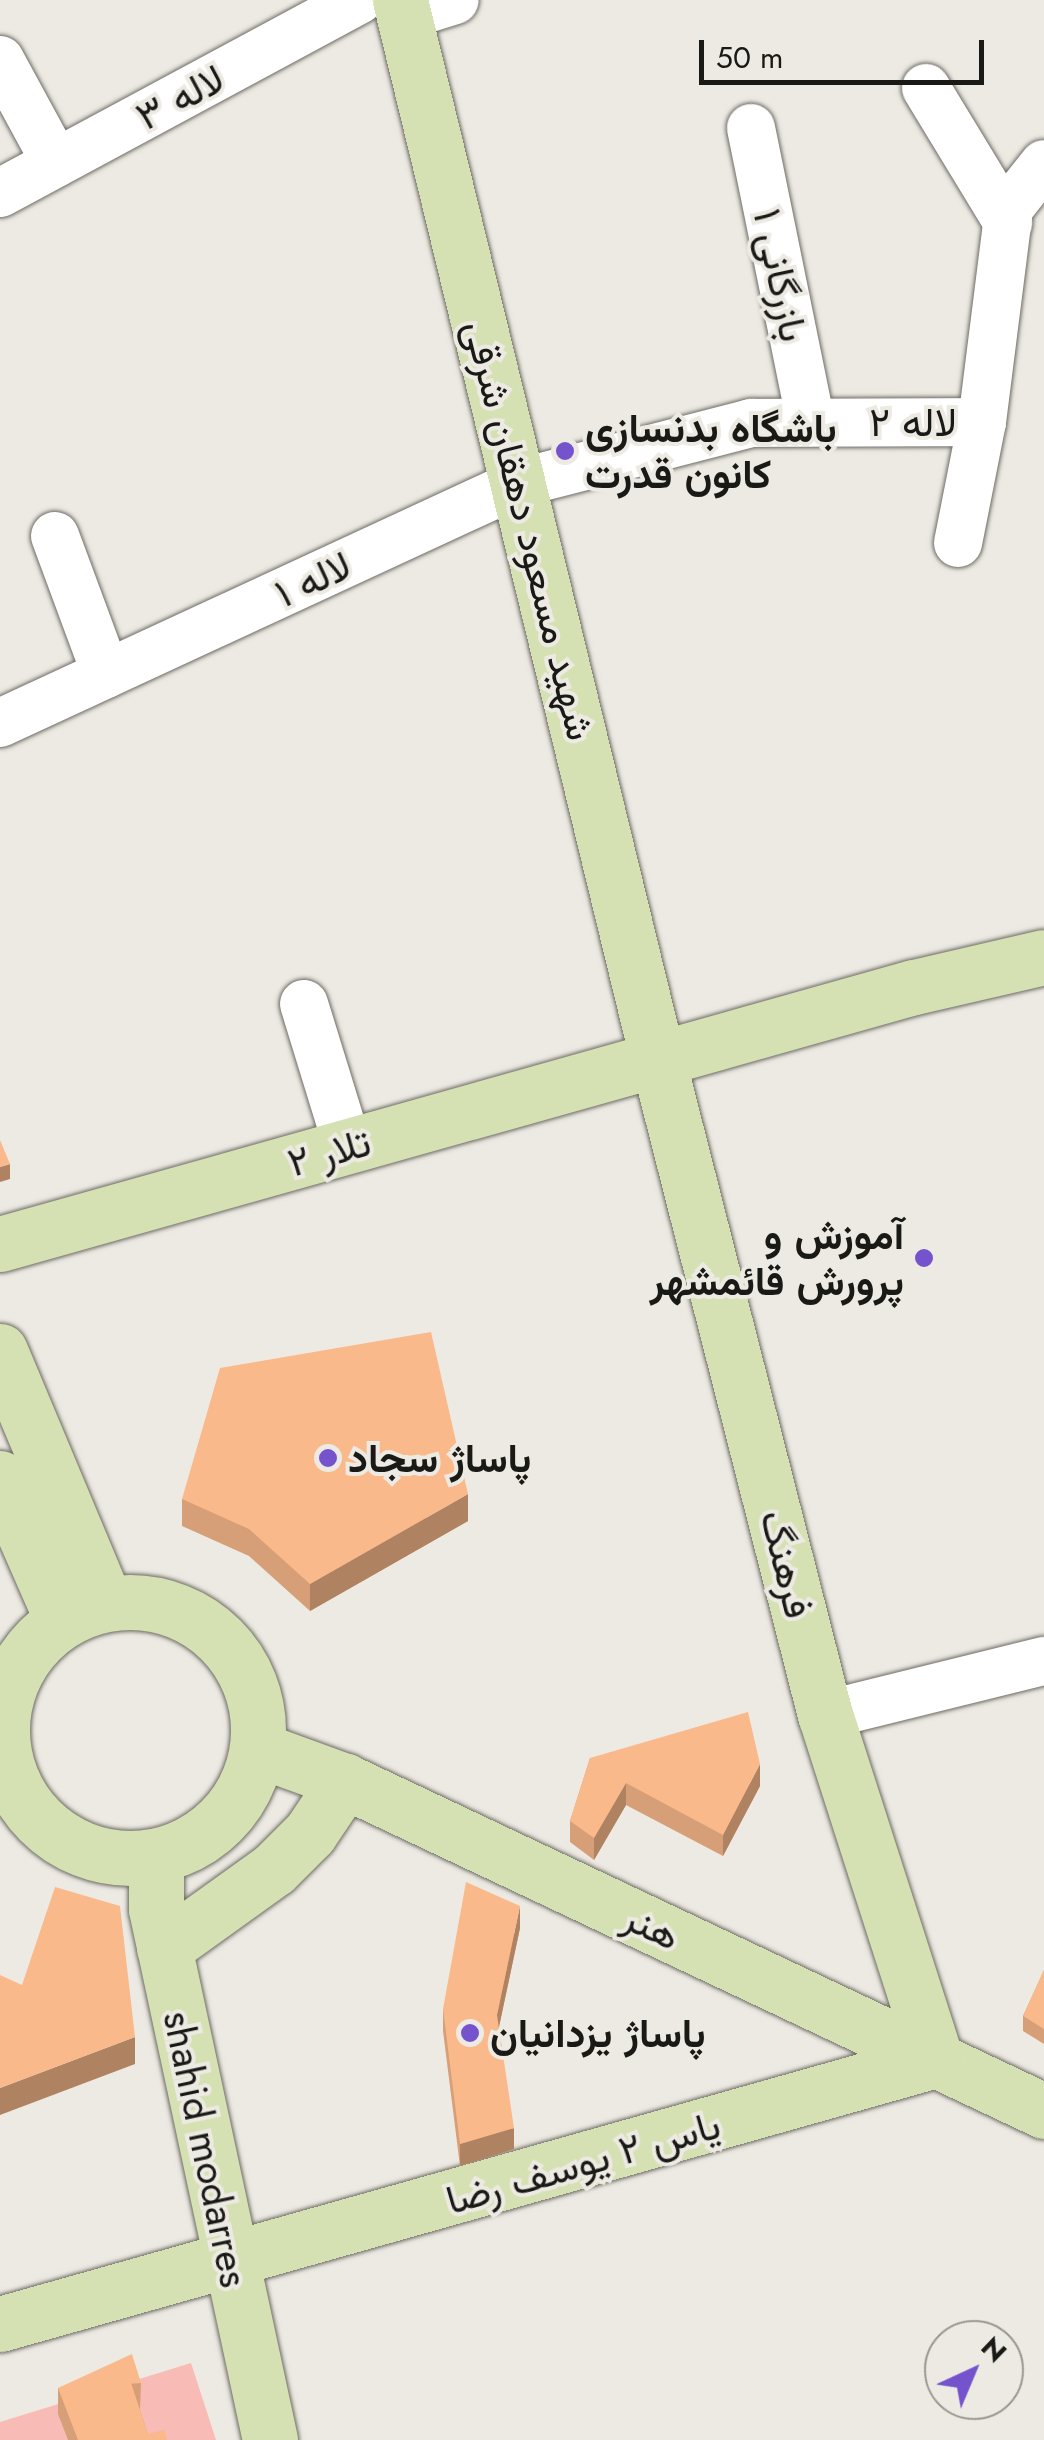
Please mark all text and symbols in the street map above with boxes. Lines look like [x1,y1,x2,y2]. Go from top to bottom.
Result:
scale bar [704,20,989,82]
text: 50 m [716,36,783,79]
street label: لاله ۳ [128,54,232,140]
street label: بازرگانی ۱ [744,204,818,346]
street label: شهید مسعود دهقان شرقی [455,315,605,745]
street label: لاله ۲ [869,398,957,446]
place label: باشگاه بدنسازی کانون قدرت [585,404,837,498]
marker: باشگاه بدنسازی کانون قدرت [554,440,576,462]
street label: لاله ۱ [267,541,359,617]
street label: تلار ۲ [282,1117,376,1187]
place label: آموزش و پرورش قائمشهر [650,1211,904,1305]
marker: آموزش و پرورش قائمشهر [913,1247,935,1269]
place label: پاساژ سجاد [348,1434,531,1482]
marker: پاساژ سجاد [317,1447,339,1469]
street label: فرهنگ [750,1505,824,1623]
street label: هنر [616,1892,688,1960]
street label: shahid modarres [153,2006,259,2292]
place label: پاساژ یزدانیان [490,2009,706,2057]
marker: پاساژ یزدانیان [459,2022,481,2044]
street label: یاس ۲ یوسف رضا [440,2100,726,2224]
north arrow [924,2320,1024,2420]
text: N [972,2327,1016,2372]

